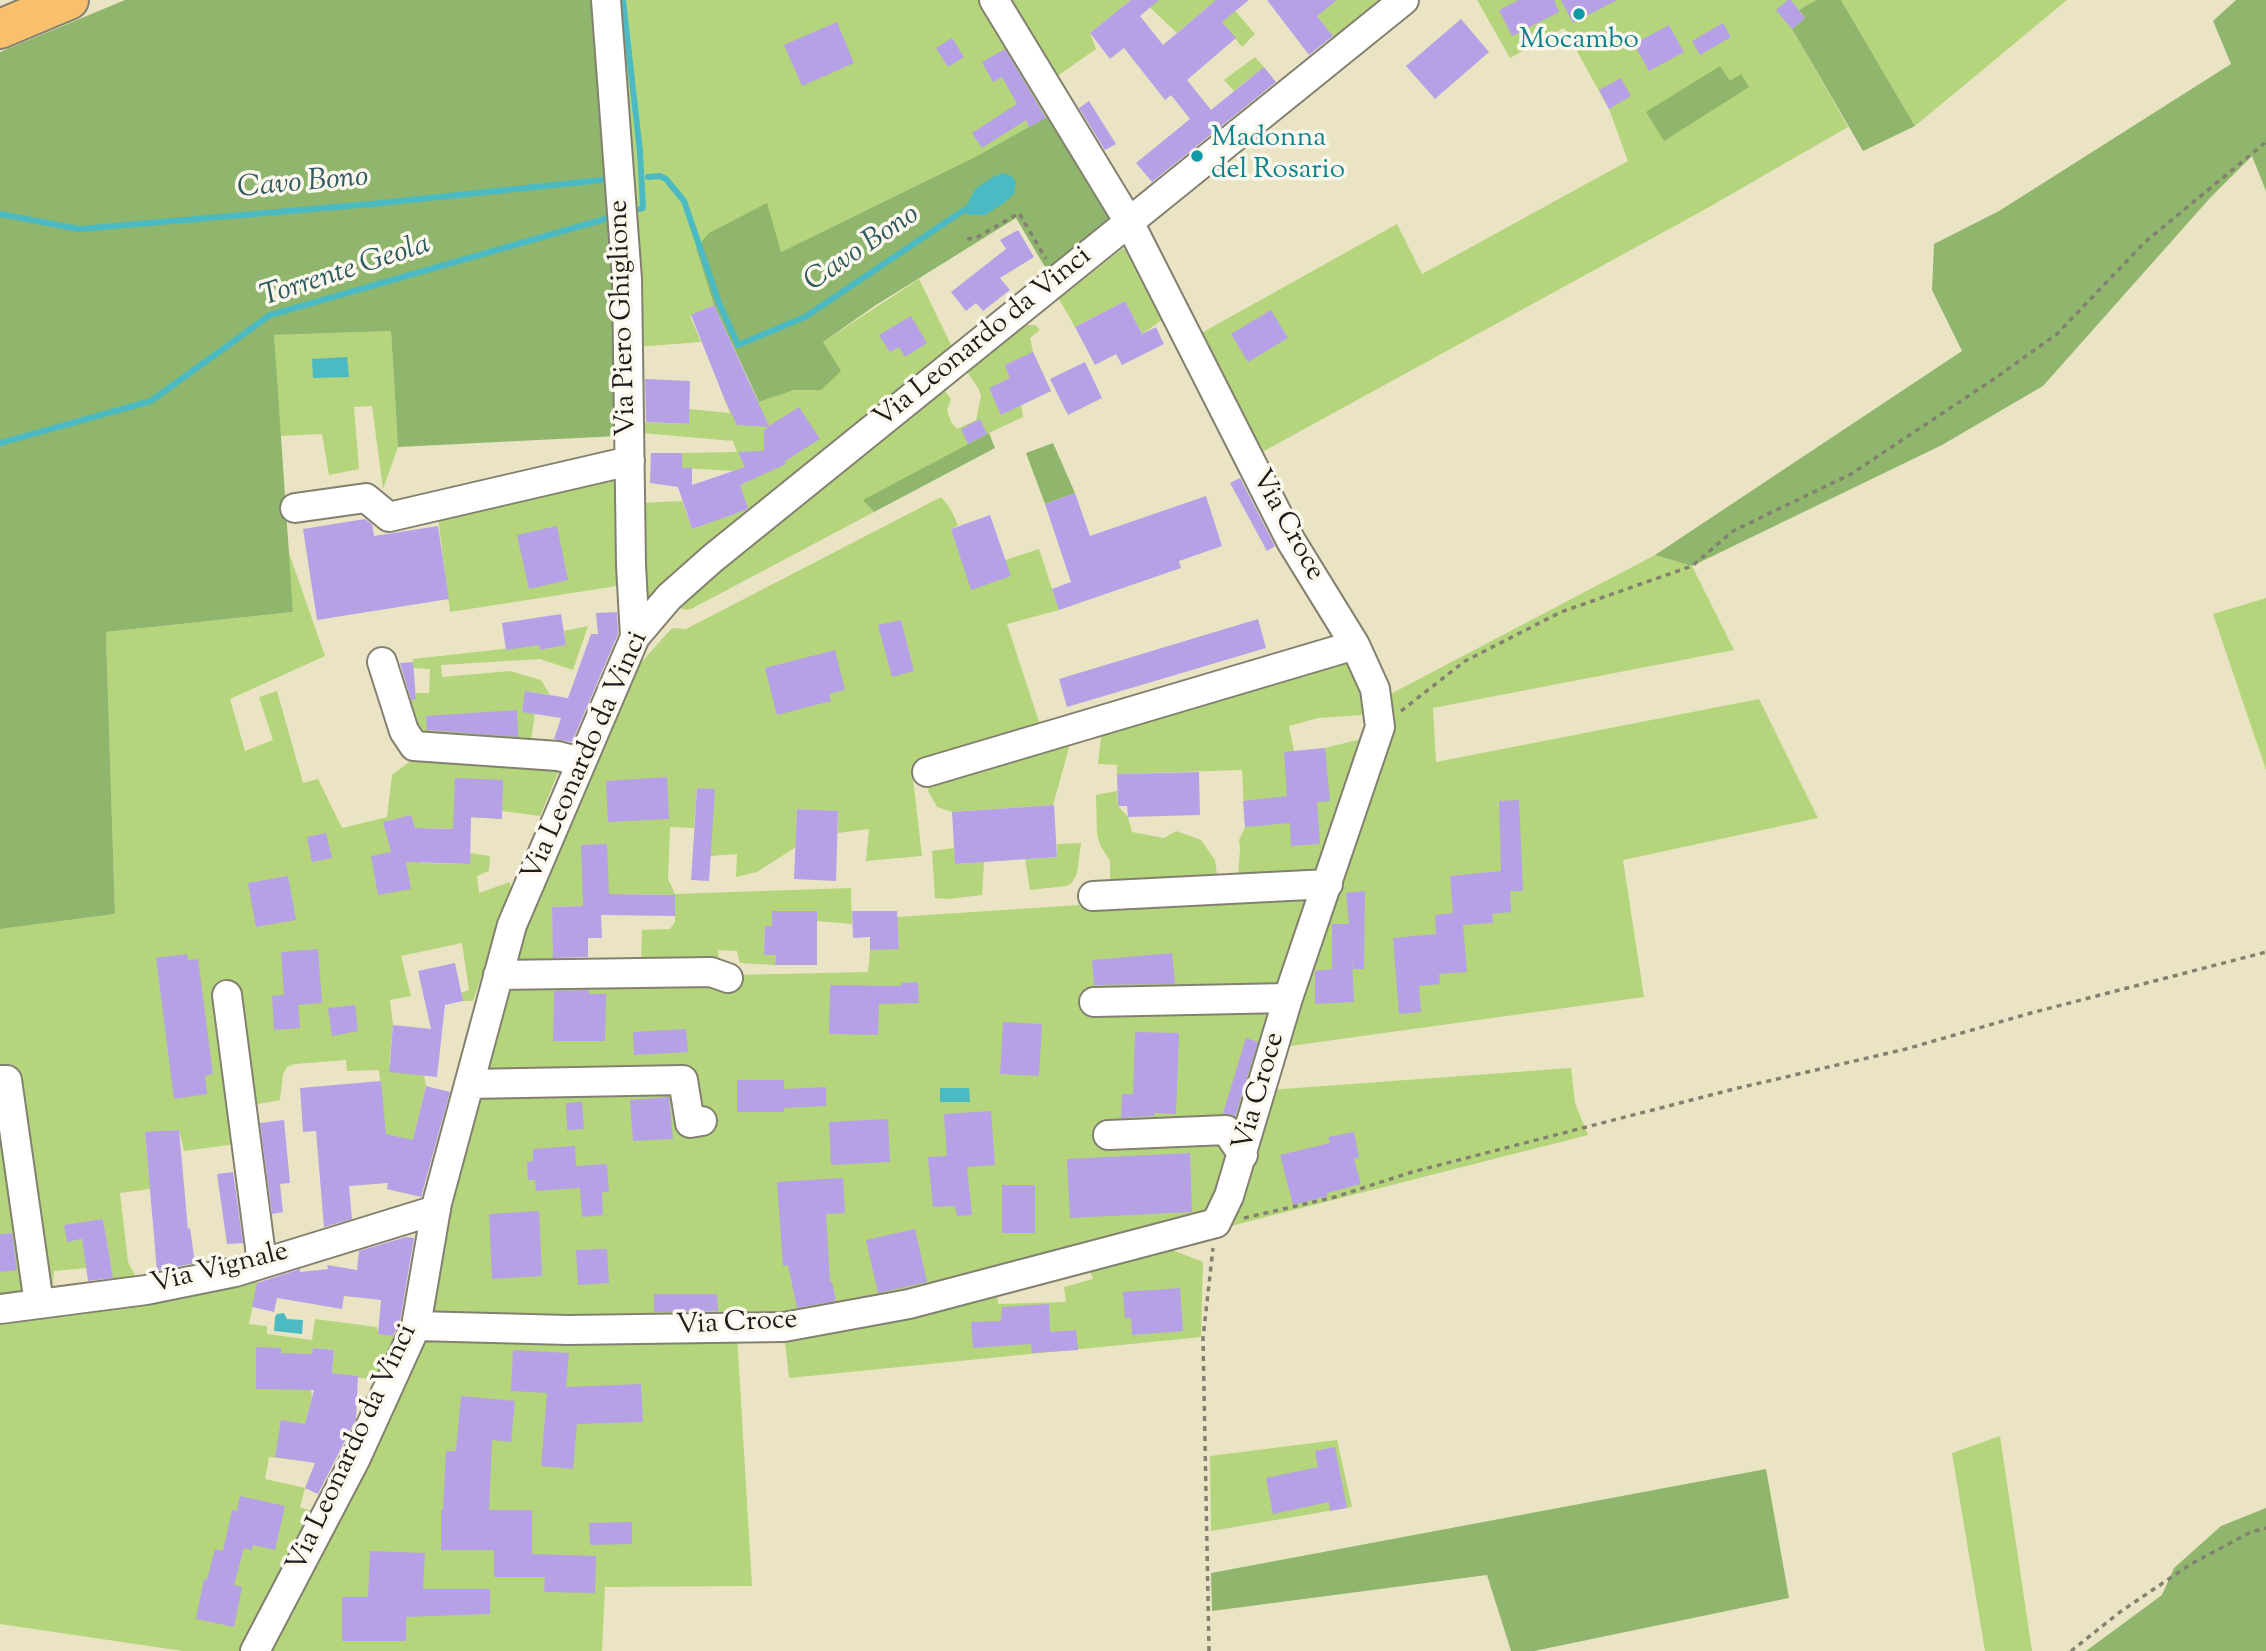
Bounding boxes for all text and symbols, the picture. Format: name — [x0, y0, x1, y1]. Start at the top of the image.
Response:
marker: Mocambo — [1571, 6, 1587, 22]
place label: Mocambo — [1519, 25, 1639, 59]
place label: Madonna del Rosario — [1211, 123, 1345, 189]
marker: Madonna del Rosario — [1189, 148, 1205, 164]
water label: Cavo Bono — [236, 161, 370, 209]
water label: Cavo Bono — [799, 198, 927, 302]
street label: Via Piero Ghiglione — [604, 199, 646, 437]
water label: Torrente Geola — [257, 229, 435, 317]
street label: Via Leonardo da Vinci — [869, 241, 1099, 437]
street label: Via Croce — [1242, 465, 1330, 587]
street label: Via Leonardo da Vinci — [517, 627, 657, 887]
street label: Via Croce — [1228, 1029, 1294, 1155]
street label: Via Vignale — [148, 1237, 292, 1303]
street label: Via Croce — [675, 1305, 799, 1345]
street label: Via Leonardo da Vinci — [282, 1320, 426, 1578]

